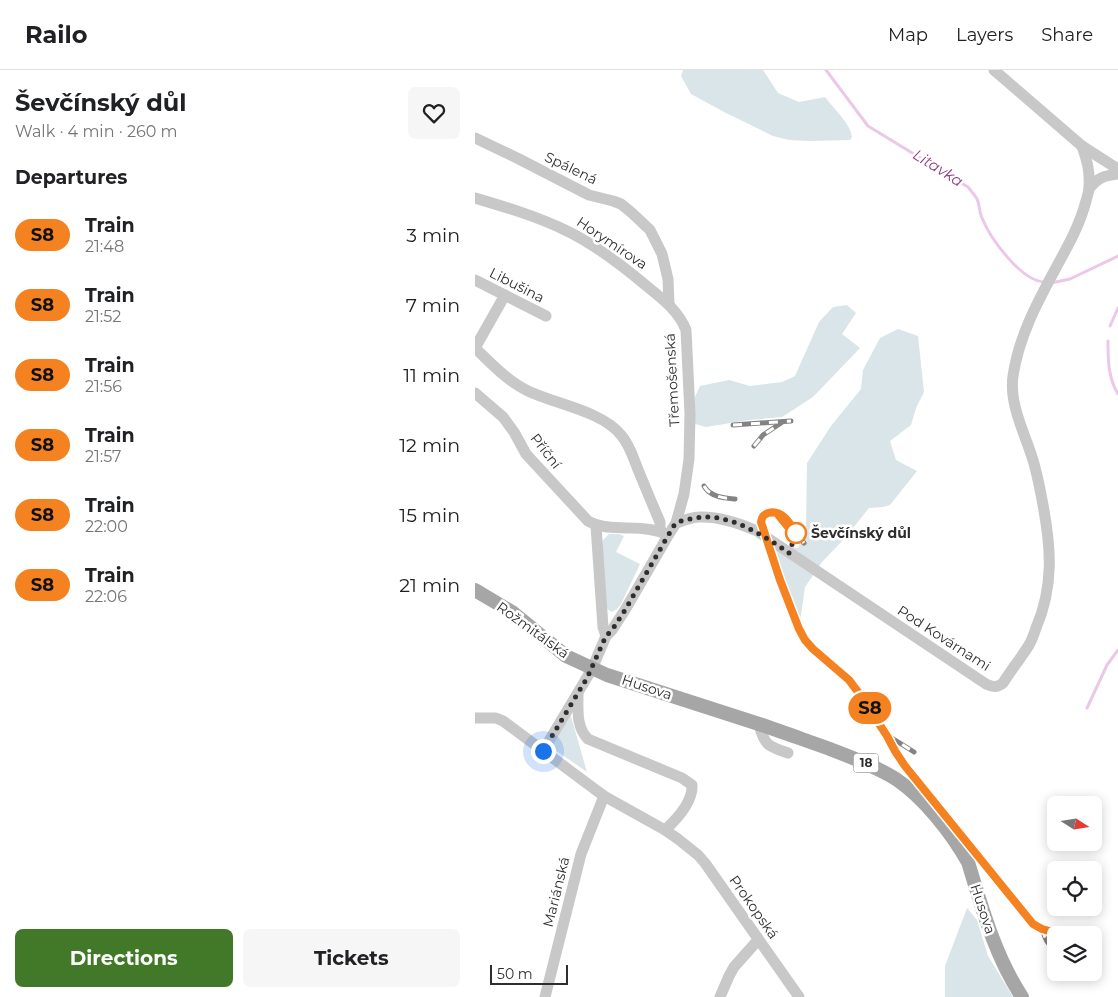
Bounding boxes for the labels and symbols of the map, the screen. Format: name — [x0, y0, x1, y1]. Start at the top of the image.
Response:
water label: Litavka — [910, 145, 967, 190]
street label: Spálená — [542, 148, 600, 188]
street label: Horymírova — [573, 213, 651, 273]
street label: Libušina — [487, 264, 547, 306]
street label: Třemošenská — [661, 333, 683, 427]
street label: Příční — [527, 430, 566, 473]
marker: Ševčínský důl — [785, 522, 807, 544]
place label: Ševčínský důl — [811, 524, 911, 542]
street label: Rožmitálská — [493, 598, 573, 662]
street label: Pod Kovárnami — [894, 601, 994, 675]
street label: Husova — [620, 670, 674, 704]
line badge: S8 — [847, 692, 893, 724]
your location — [531, 739, 556, 764]
road number: 18 — [853, 754, 879, 772]
north arrow — [1047, 796, 1103, 851]
street label: Mariánská — [539, 855, 573, 929]
street label: Prokopská — [726, 872, 782, 942]
street label: Husova — [966, 882, 1000, 936]
scale bar — [490, 962, 567, 985]

